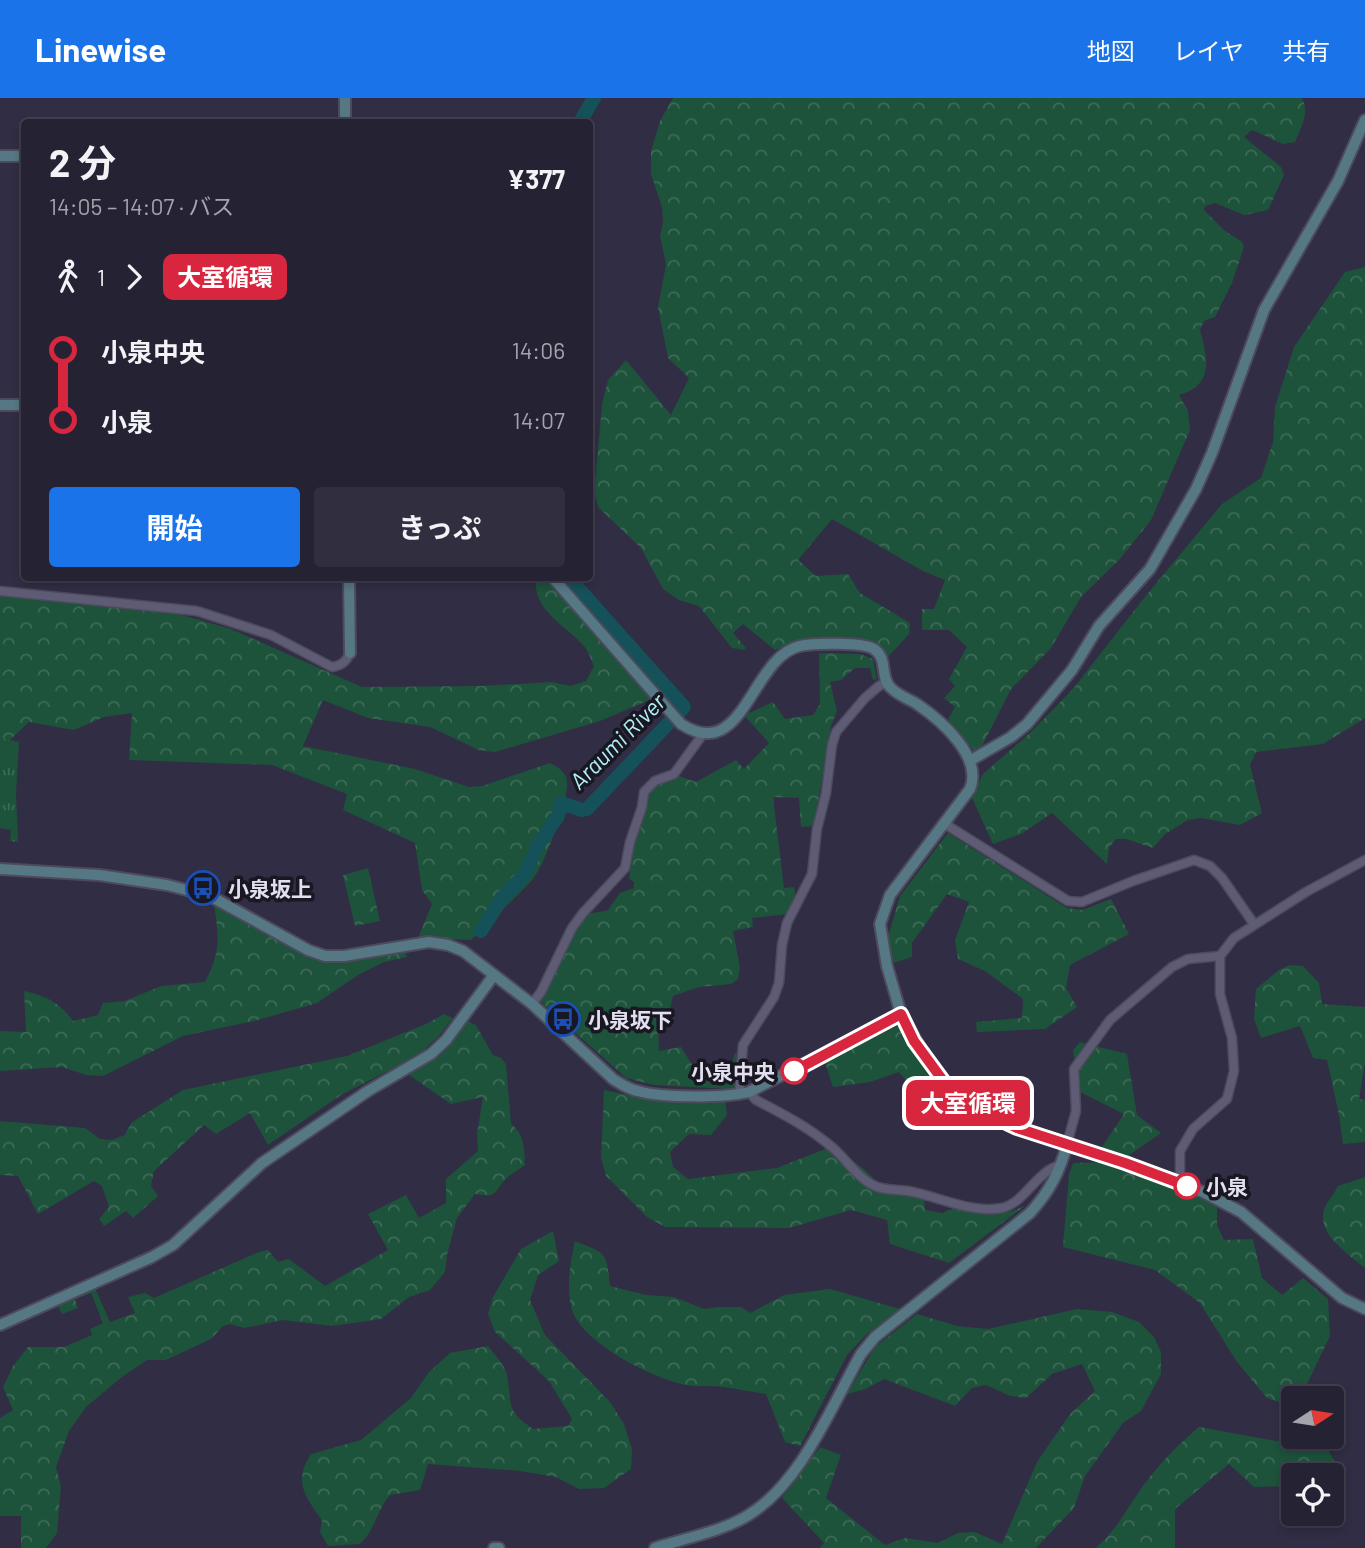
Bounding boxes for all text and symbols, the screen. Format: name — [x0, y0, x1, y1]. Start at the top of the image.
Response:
text: Linewise — [35, 29, 166, 69]
text: 地図 — [1087, 36, 1135, 65]
text: レイヤ — [1173, 36, 1244, 65]
text: 共有 — [1282, 36, 1330, 65]
text: 2 分 — [49, 139, 116, 185]
text: ¥377 — [507, 163, 565, 194]
text: 14:05 – 14:07 · バス — [49, 192, 234, 220]
icon: walk — [49, 258, 87, 296]
icon: forward — [115, 258, 153, 296]
text: 大室循環 — [177, 262, 273, 291]
text: 1 — [97, 263, 105, 291]
text: 小泉中央 — [101, 336, 205, 367]
text: 14:06 — [512, 336, 565, 364]
text: 小泉 — [101, 406, 153, 437]
text: 14:07 — [513, 406, 565, 434]
button: 開始 — [49, 487, 300, 567]
button: きっぷ — [314, 487, 565, 567]
water label: Araumi River — [563, 687, 671, 795]
bus stop icon: 小泉坂上 — [184, 869, 222, 907]
place label: 小泉坂上 — [228, 876, 312, 901]
bus stop icon: 小泉坂下 — [544, 1000, 582, 1038]
place label: 小泉坂下 — [588, 1007, 672, 1032]
marker: 小泉中央 — [781, 1058, 807, 1084]
place label: 小泉中央 — [691, 1059, 775, 1084]
line badge: 大室循環 — [919, 1080, 1017, 1126]
text: 大室循環 — [920, 1088, 1016, 1117]
marker: 小泉 — [1174, 1173, 1200, 1199]
place label: 小泉 — [1206, 1174, 1248, 1199]
north arrow — [1281, 1386, 1344, 1449]
map controls — [1281, 1386, 1344, 1526]
button: locate — [1281, 1463, 1344, 1526]

